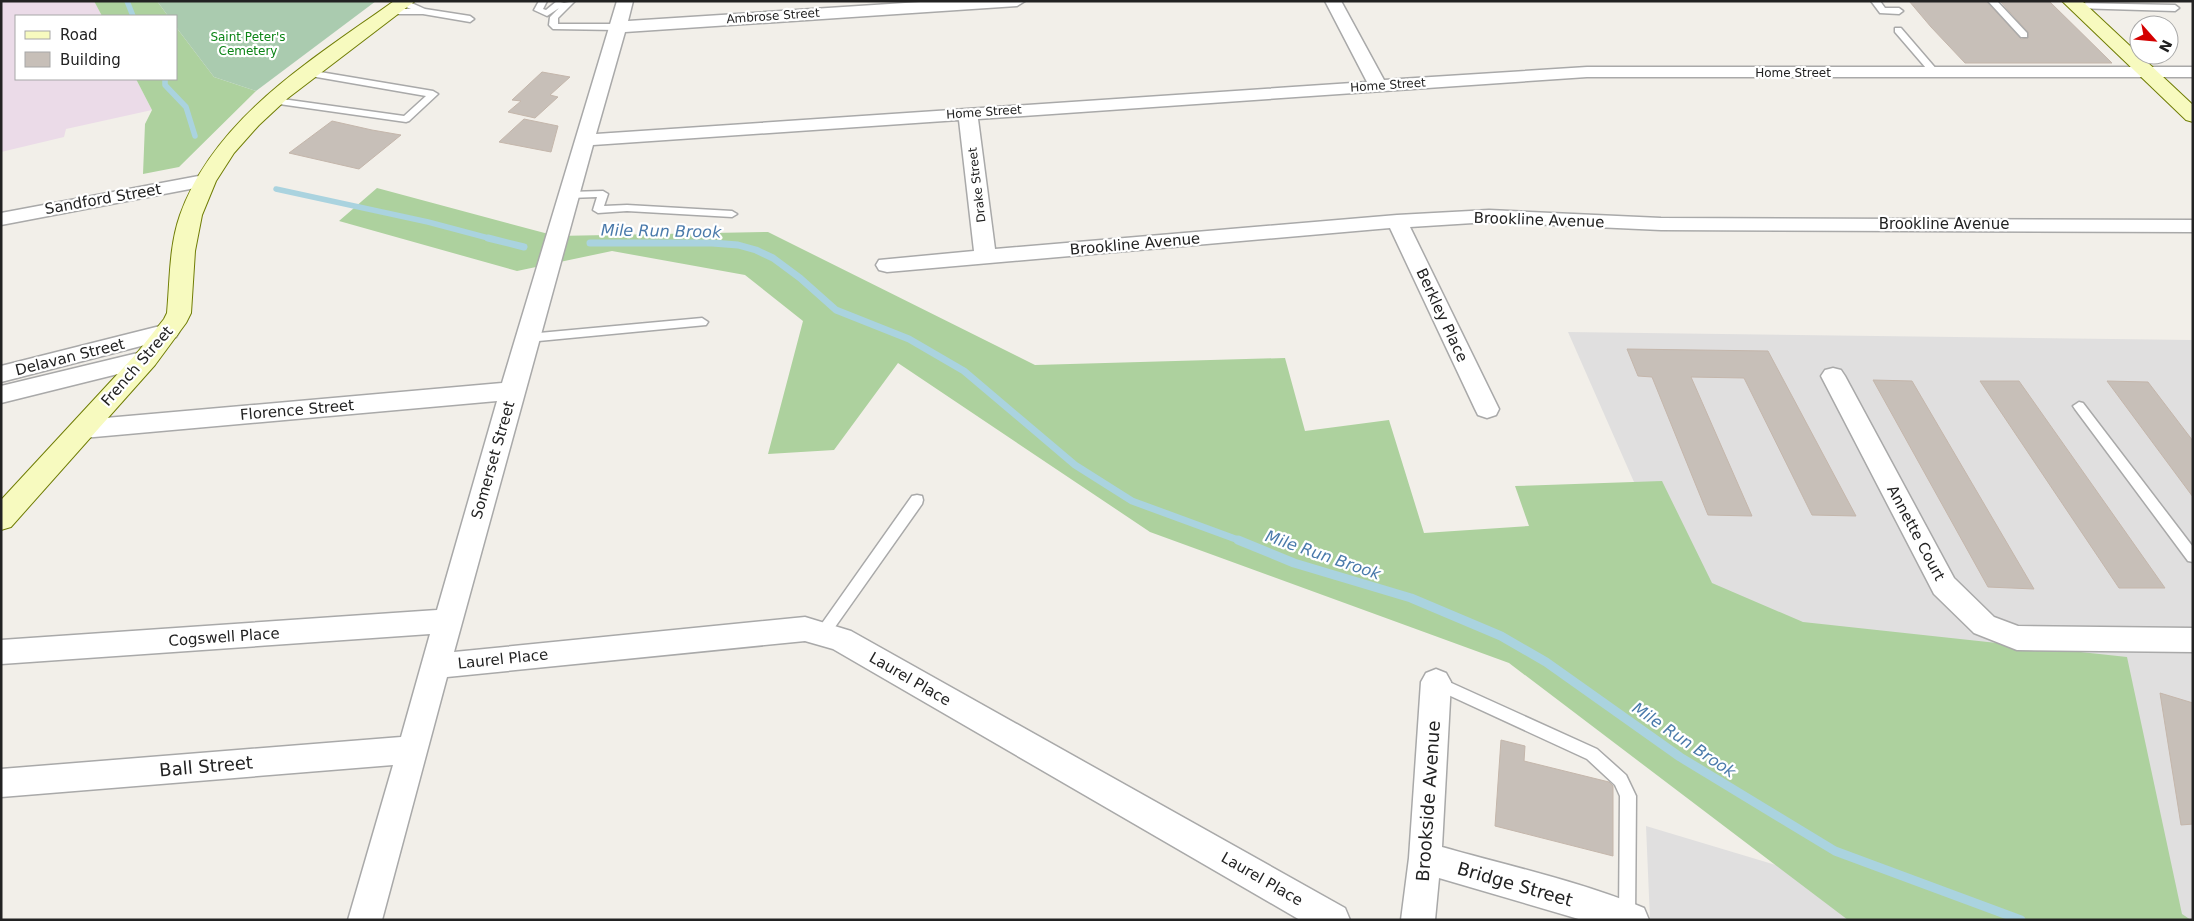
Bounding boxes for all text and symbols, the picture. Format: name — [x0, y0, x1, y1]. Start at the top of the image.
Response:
street label: Ambrose Street — [726, 6, 820, 26]
legend — [15, 15, 178, 80]
north arrow — [2129, 15, 2179, 65]
text: Road — [60, 26, 98, 44]
park label: Saint Peter's Cemetery — [210, 30, 286, 58]
text: N — [2156, 37, 2175, 55]
text: Building — [60, 51, 121, 69]
street label: Home Street — [1755, 66, 1831, 80]
street label: Home Street — [1350, 75, 1427, 95]
street label: Home Street — [946, 102, 1023, 122]
street label: Drake Street — [965, 146, 989, 223]
street label: Sandford Street — [43, 180, 163, 218]
street label: Brookline Avenue — [1473, 209, 1605, 231]
street label: Brookline Avenue — [1879, 215, 2009, 233]
water label: Mile Run Brook — [601, 220, 722, 242]
street label: Brookline Avenue — [1069, 229, 1201, 259]
street label: Berkley Place — [1412, 265, 1472, 365]
street label: French Street — [97, 322, 177, 410]
street label: Delavan Street — [13, 335, 127, 379]
street label: Florence Street — [239, 396, 355, 424]
street label: Somerset Street — [468, 399, 518, 521]
street label: Annette Court — [1883, 482, 1949, 584]
water label: Mile Run Brook — [1263, 526, 1384, 584]
street label: Cogswell Place — [168, 624, 280, 650]
street label: Laurel Place — [457, 645, 549, 673]
street label: Laurel Place — [866, 648, 954, 710]
water label: Mile Run Brook — [1629, 698, 1740, 782]
street label: Brookside Avenue — [1412, 720, 1444, 882]
street label: Ball Street — [158, 751, 254, 781]
street label: Laurel Place — [1218, 848, 1306, 910]
street label: Bridge Street — [1455, 857, 1575, 911]

